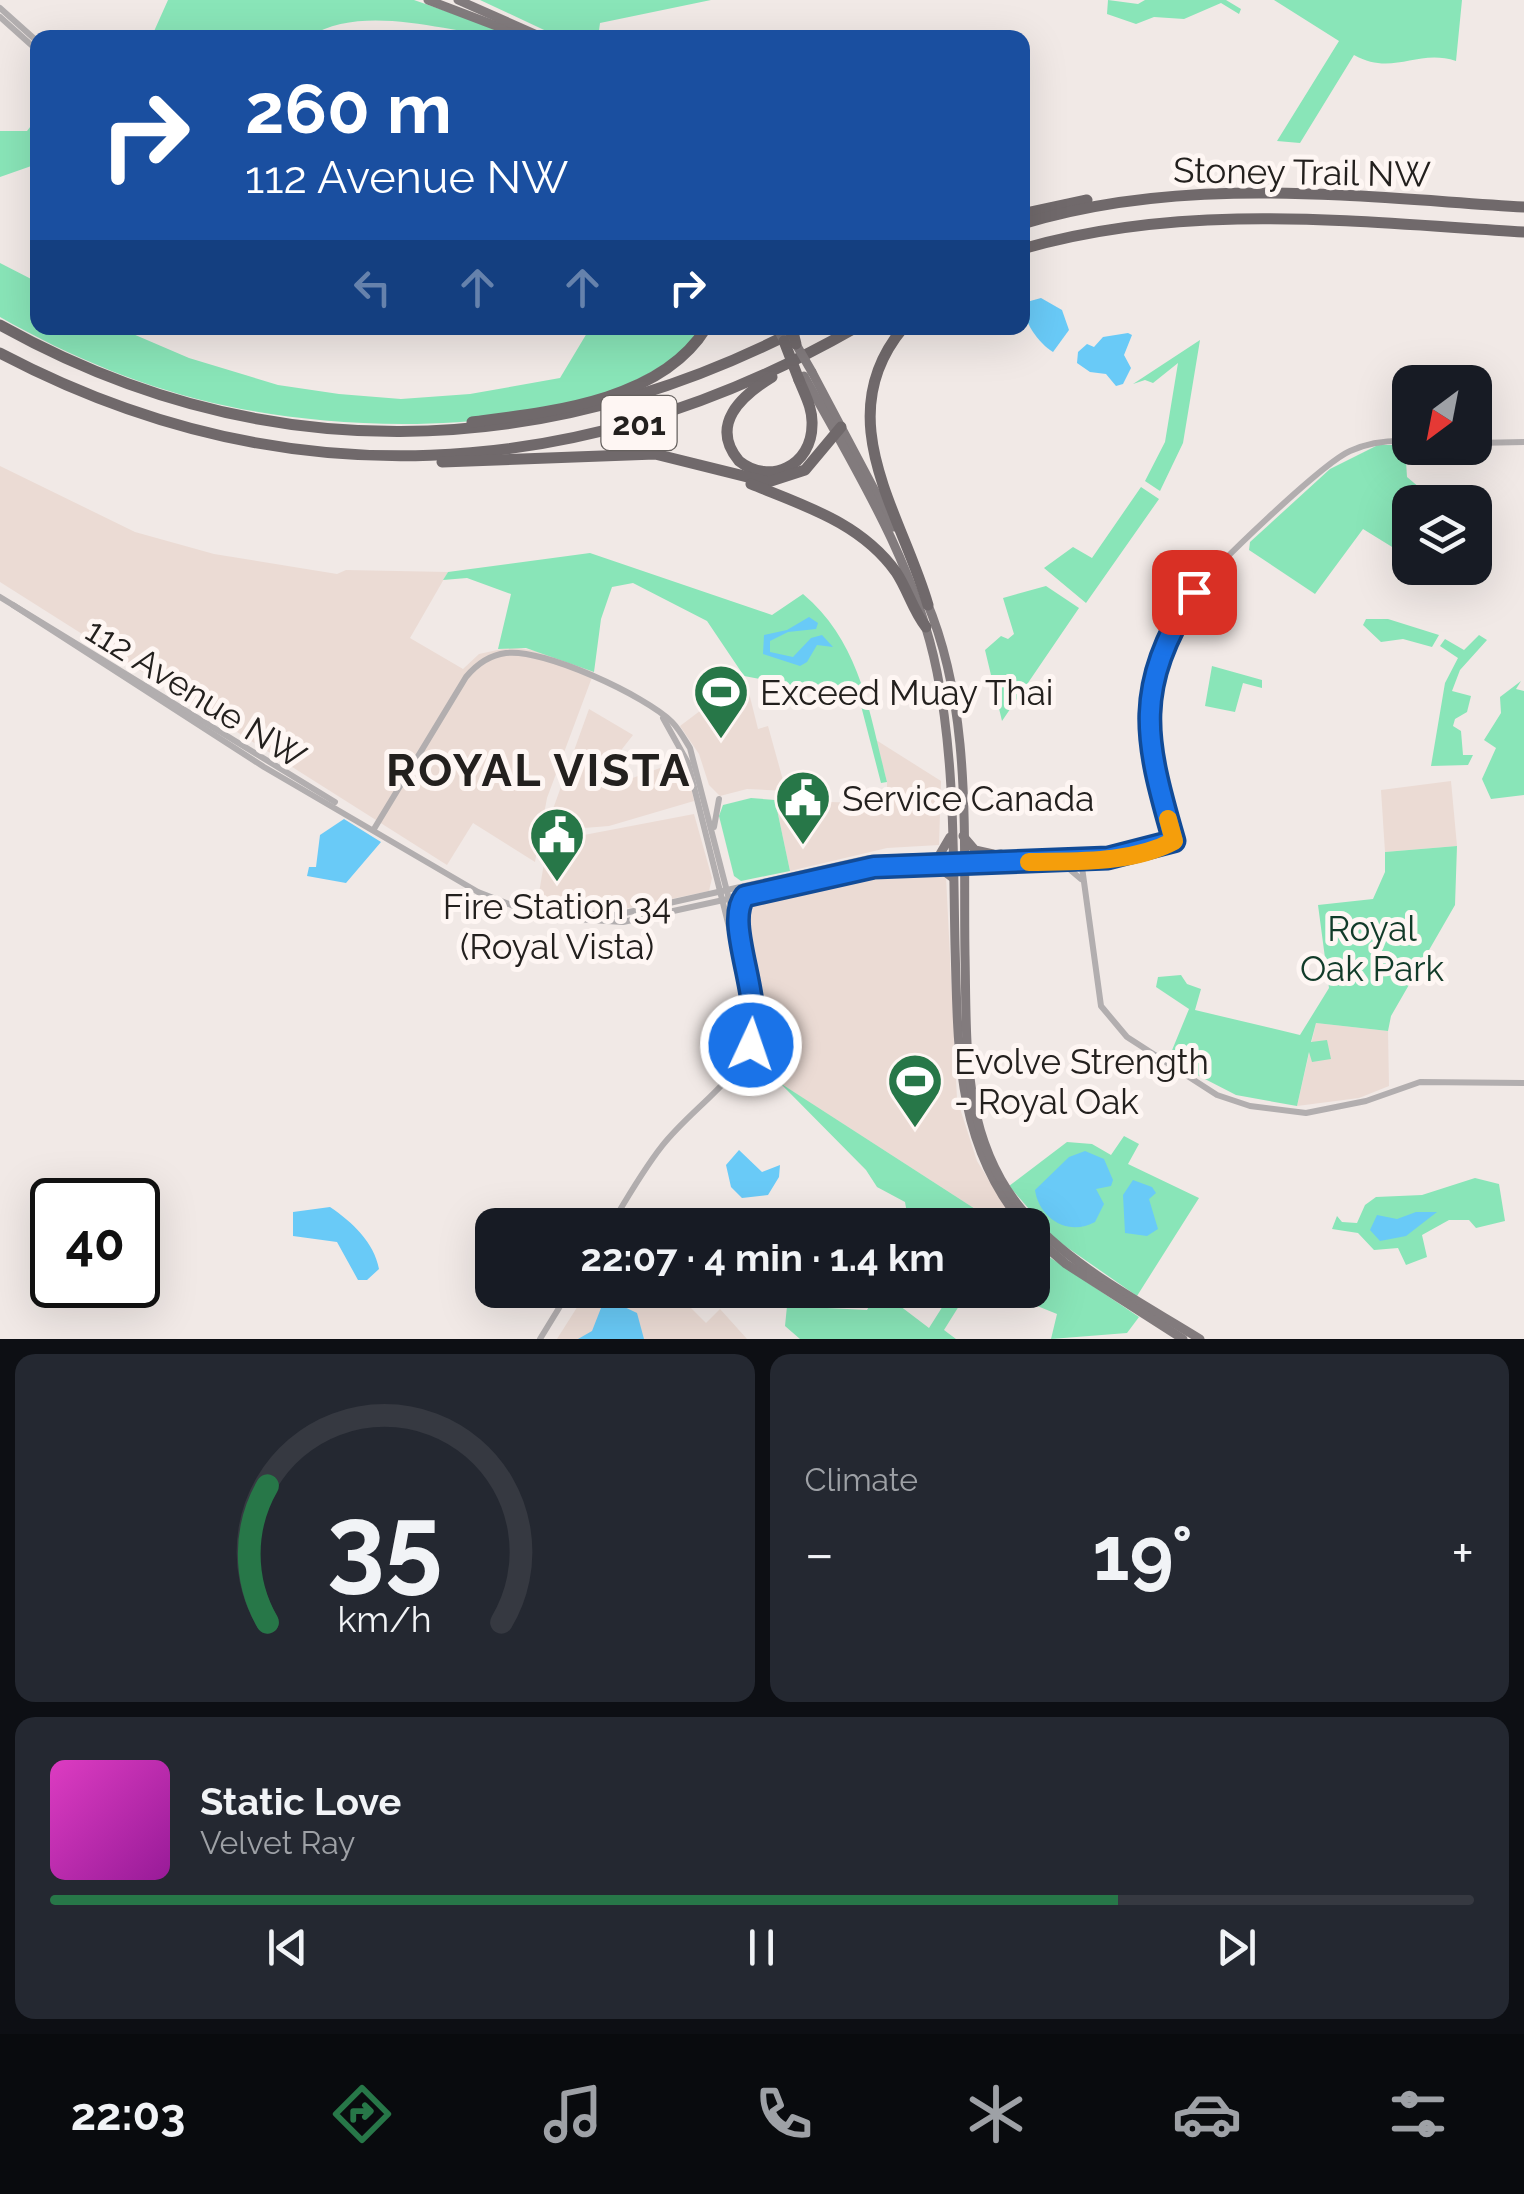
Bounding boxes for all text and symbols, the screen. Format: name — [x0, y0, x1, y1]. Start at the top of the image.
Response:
text: 260 m — [245, 67, 452, 149]
icon: right — [80, 70, 210, 200]
street label: Stoney Trail NW — [1173, 149, 1432, 195]
text: 112 Avenue NW — [245, 151, 568, 204]
icon: left — [345, 260, 400, 315]
icon: ahead — [450, 260, 505, 315]
icon: ahead — [555, 260, 610, 315]
icon: right — [660, 260, 715, 315]
north arrow — [1392, 365, 1492, 465]
map controls — [1392, 365, 1492, 585]
road number: 201 — [602, 396, 676, 450]
button: layers — [1392, 485, 1492, 585]
pin — [1152, 550, 1237, 635]
icon: arrive — [1167, 565, 1222, 620]
street label: 112 Avenue NW — [79, 609, 314, 777]
sports icon: Exceed Muay Thai — [691, 662, 751, 741]
place label: Exceed Muay Thai — [760, 672, 1053, 713]
district label: ROYAL VISTA — [386, 744, 692, 797]
public building icon: Service Canada — [773, 768, 833, 847]
place label: Service Canada — [842, 778, 1094, 819]
public building icon: Fire Station 34 (Royal Vista) — [527, 805, 587, 884]
place label: Fire Station 34 (Royal Vista) — [443, 886, 671, 967]
park label: Royal Oak Park — [1300, 908, 1445, 989]
position arrow — [699, 993, 803, 1097]
place label: Evolve Strength - Royal Oak — [954, 1041, 1209, 1122]
sports icon: Evolve Strength - Royal Oak — [885, 1051, 945, 1130]
speed limit sign: 40 — [30, 1178, 160, 1308]
text: 22:07 · 4 min · 1.4 km — [580, 1235, 945, 1280]
text: Climate — [805, 1461, 918, 1498]
text: 35 — [327, 1482, 443, 1604]
text: 19° — [1092, 1509, 1193, 1598]
text: − — [805, 1521, 834, 1586]
text: + — [1451, 1521, 1474, 1586]
text: km/h — [338, 1598, 432, 1640]
text: Static Love — [200, 1779, 401, 1824]
text: Velvet Ray — [200, 1824, 355, 1861]
icon: previous — [260, 1920, 315, 1975]
icon: pause — [734, 1920, 789, 1975]
icon: next — [1209, 1920, 1264, 1975]
icon: directions — [327, 2079, 397, 2149]
icon: music — [538, 2079, 608, 2149]
icon: phone — [749, 2079, 819, 2149]
icon: climate — [961, 2079, 1031, 2149]
icon: car — [1172, 2079, 1242, 2149]
icon: filters — [1383, 2079, 1453, 2149]
text: 22:03 — [71, 2088, 185, 2141]

